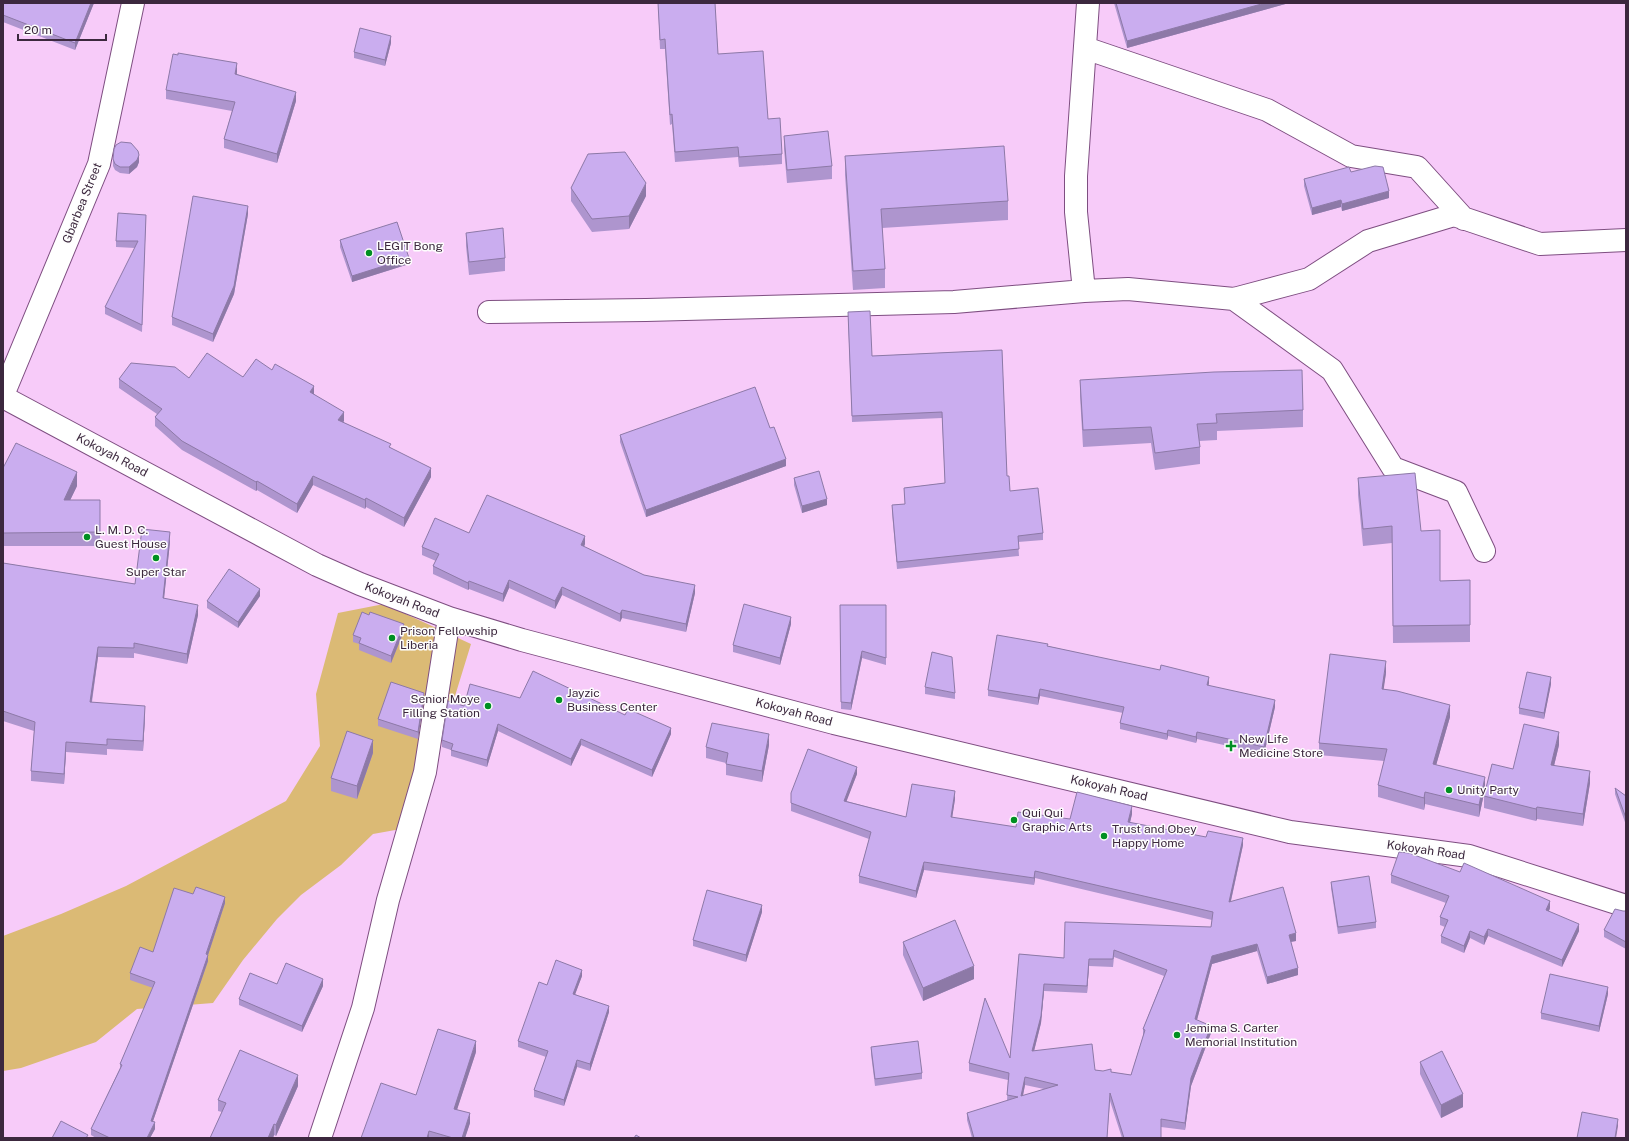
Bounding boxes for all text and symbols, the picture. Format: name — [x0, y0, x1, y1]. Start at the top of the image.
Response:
scale bar — [18, 16, 106, 42]
text: 20 m — [24, 23, 52, 37]
street label: Gbarbea Street — [59, 160, 105, 245]
place label: LEGIT Bong Office — [377, 239, 443, 267]
marker: LEGIT Bong Office — [364, 248, 374, 258]
street label: Kokoyah Road — [74, 430, 150, 480]
place label: L. M. D. C. Guest House — [95, 523, 167, 551]
marker: L. M. D. C. Guest House — [82, 532, 92, 542]
marker: Super Star — [151, 553, 161, 563]
place label: Super Star — [126, 565, 187, 579]
street label: Kokoyah Road — [363, 579, 441, 621]
place label: Prison Fellowship Liberia — [400, 624, 498, 652]
marker: Prison Fellowship Liberia — [387, 633, 397, 643]
place label: Jayzic Business Center — [567, 686, 658, 714]
place label: Senior Moye Filling Station — [402, 692, 480, 720]
marker: Jayzic Business Center — [554, 695, 564, 705]
street label: Kokoyah Road — [754, 695, 834, 729]
marker: Senior Moye Filling Station — [483, 701, 493, 711]
place label: New Life Medicine Store — [1239, 732, 1323, 760]
marker: New Life Medicine Store — [1226, 741, 1236, 751]
street label: Kokoyah Road — [1069, 772, 1149, 804]
place label: Unity Party — [1457, 783, 1520, 797]
marker: Unity Party — [1444, 785, 1454, 795]
place label: Qui Qui Graphic Arts — [1022, 806, 1092, 834]
marker: Qui Qui Graphic Arts — [1009, 815, 1019, 825]
place label: Trust and Obey Happy Home — [1112, 822, 1197, 850]
marker: Trust and Obey Happy Home — [1099, 831, 1109, 841]
street label: Kokoyah Road — [1386, 838, 1466, 862]
place label: Jemima S. Carter Memorial Institution — [1185, 1021, 1297, 1049]
marker: Jemima S. Carter Memorial Institution — [1172, 1030, 1182, 1040]

